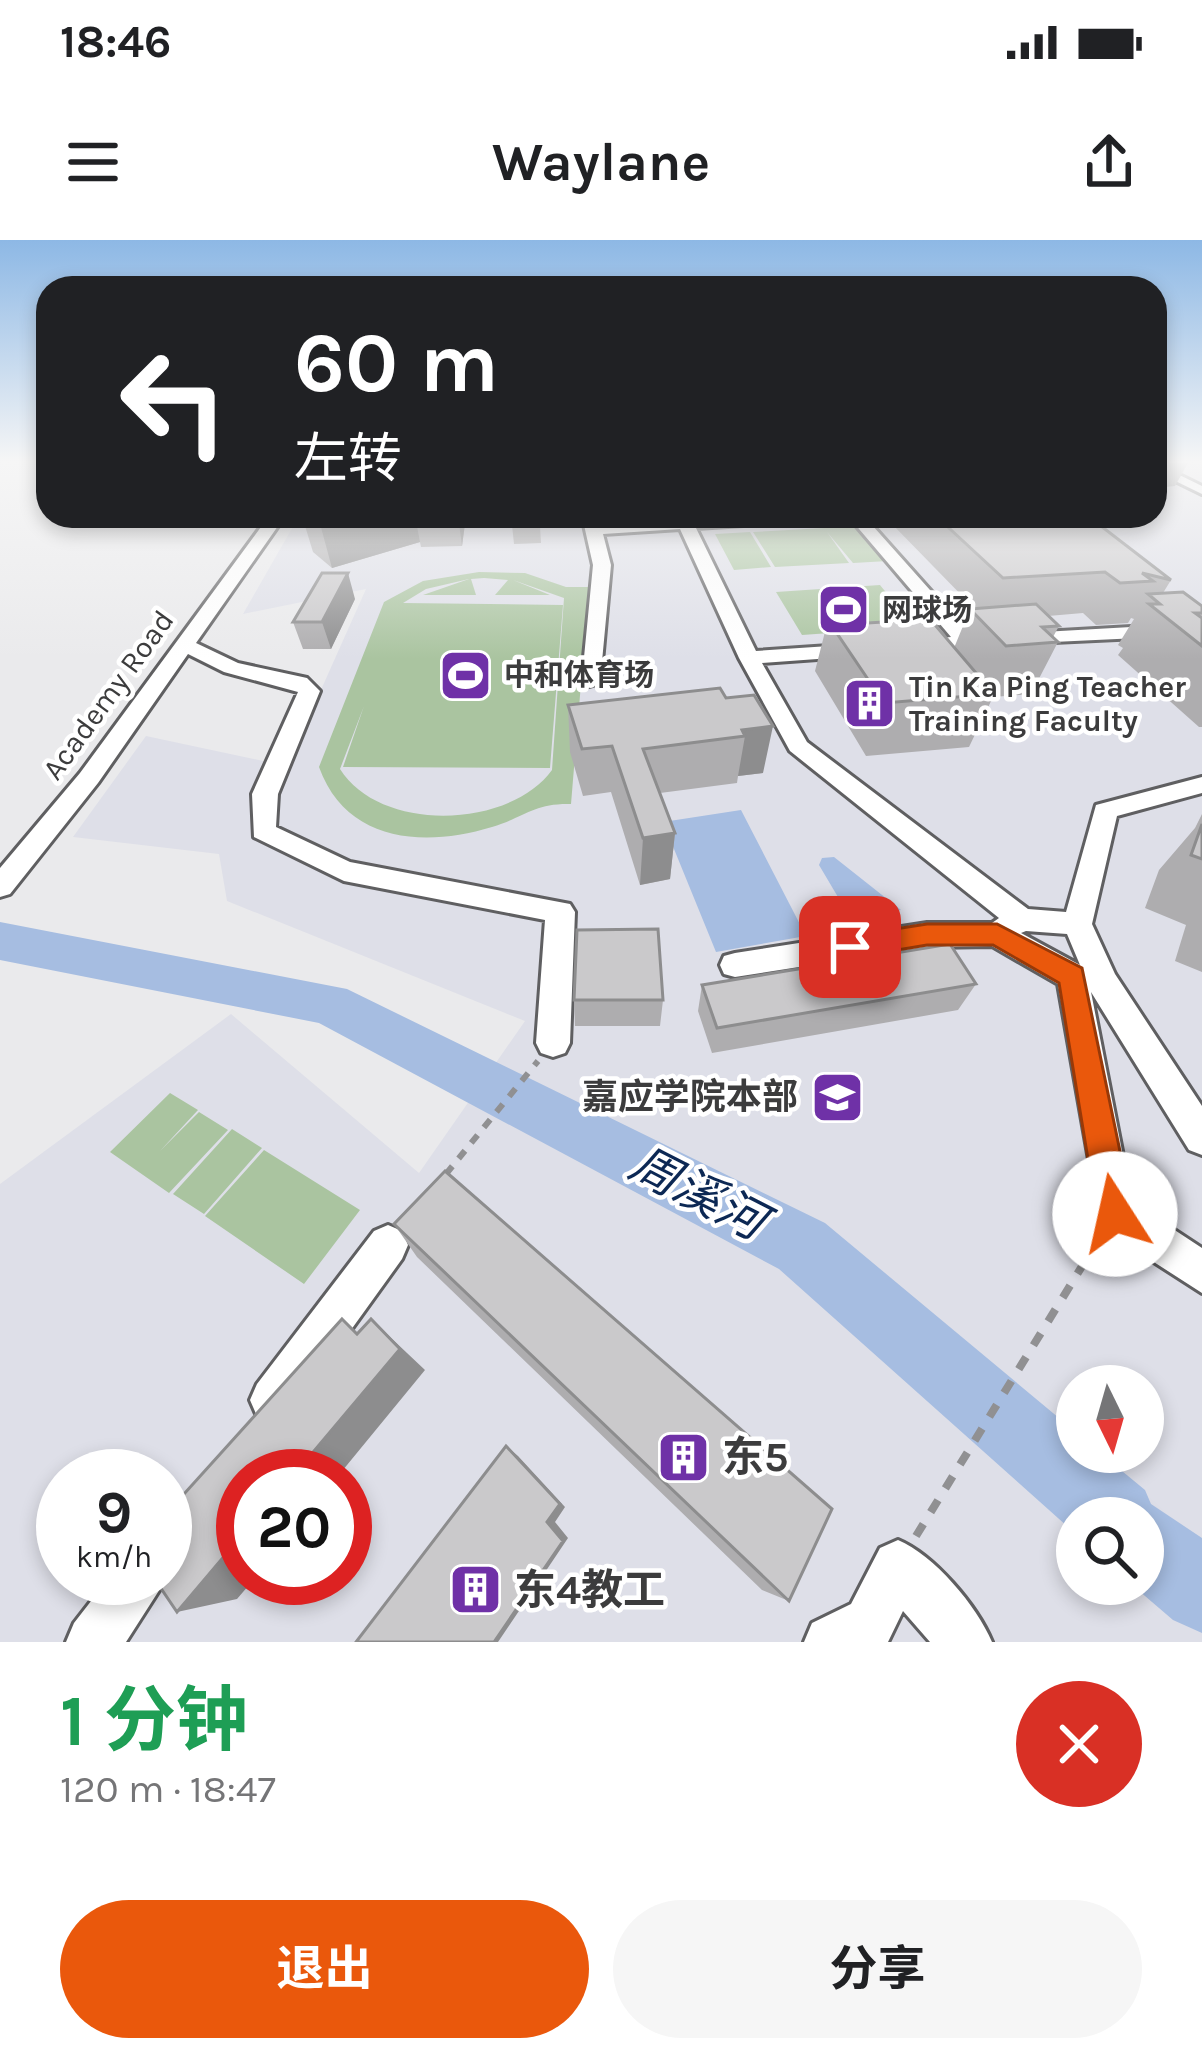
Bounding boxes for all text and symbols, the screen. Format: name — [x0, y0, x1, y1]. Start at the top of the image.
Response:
text: 18:46 — [60, 16, 171, 68]
icon: menu — [60, 129, 126, 195]
icon: share — [1076, 129, 1142, 195]
text: Waylane — [492, 130, 710, 194]
text: 60 m — [294, 314, 499, 412]
icon: left — [96, 324, 252, 480]
text: 左转 — [294, 427, 402, 491]
sports icon: 网球场 — [815, 582, 871, 638]
place label: 网球场 — [882, 592, 972, 628]
street label: Academy Road — [34, 603, 182, 787]
sports icon: 中和体育场 — [437, 647, 493, 703]
place label: 中和体育场 — [504, 657, 654, 693]
place label: Tin Ka Ping Teacher Training Faculty — [909, 669, 1186, 739]
building icon: Tin Ka Ping Teacher Training Faculty — [842, 676, 898, 732]
pin — [799, 896, 901, 998]
icon: arrive — [817, 914, 883, 980]
school or university icon: 嘉应学院本部 — [809, 1069, 865, 1125]
place label: 嘉应学院本部 — [582, 1076, 798, 1118]
water label: 周溪河 — [621, 1135, 782, 1254]
position arrow — [1052, 1151, 1178, 1277]
north arrow — [1056, 1365, 1164, 1473]
map controls — [1056, 1365, 1164, 1605]
building icon: 东5 — [655, 1429, 711, 1485]
place label: 东5 — [722, 1432, 788, 1482]
speed limit sign: 20 — [216, 1449, 372, 1605]
text: 9 — [96, 1477, 132, 1547]
button: search — [1056, 1497, 1164, 1605]
text: km/h — [76, 1539, 152, 1575]
building icon: 东4教工 — [447, 1562, 503, 1618]
place label: 东4教工 — [514, 1565, 665, 1615]
text: 1 分钟 — [60, 1679, 248, 1763]
button: close — [1016, 1681, 1142, 1807]
text: 120 m · 18:47 — [60, 1766, 276, 1812]
button: 退出 — [60, 1900, 589, 2038]
button: 分享 — [613, 1900, 1142, 2038]

